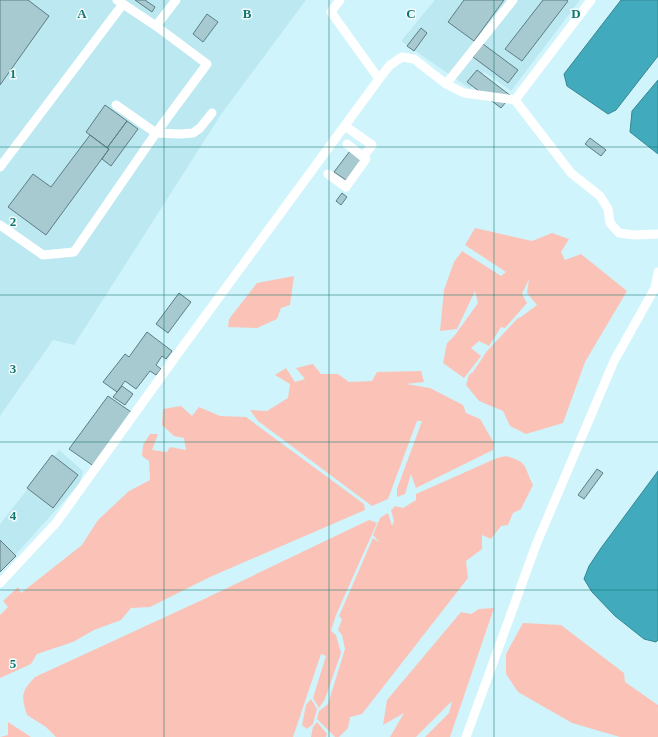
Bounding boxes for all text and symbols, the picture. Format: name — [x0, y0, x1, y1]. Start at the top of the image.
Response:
text: A — [77, 6, 87, 21]
text: B — [243, 6, 252, 21]
text: C — [406, 6, 416, 21]
text: D — [571, 6, 581, 21]
text: 1 — [10, 66, 16, 81]
text: 2 — [10, 214, 16, 229]
text: 3 — [10, 361, 17, 376]
text: 4 — [10, 508, 17, 523]
text: 5 — [10, 656, 17, 671]

